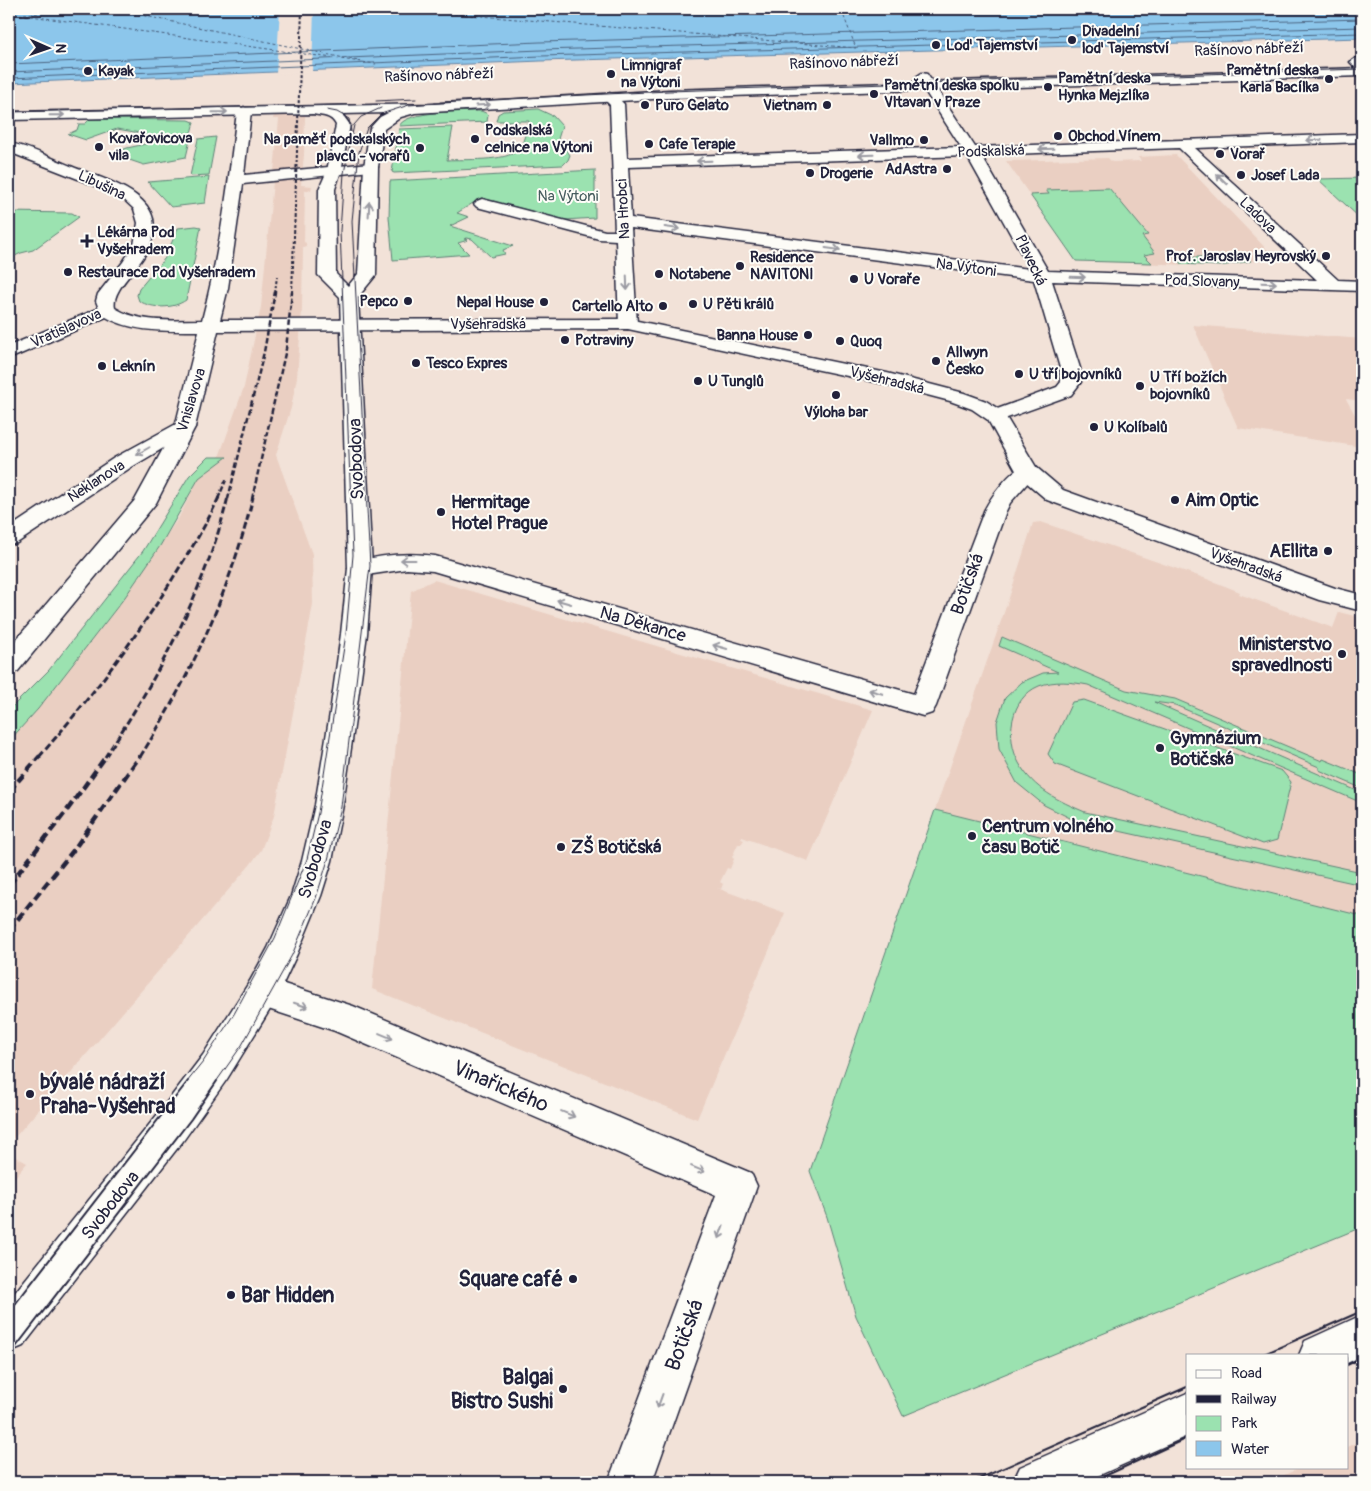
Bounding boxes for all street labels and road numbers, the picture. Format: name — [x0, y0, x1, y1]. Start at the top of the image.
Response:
street label: Rašínovo nábřeží — [1194, 38, 1304, 61]
street label: Rašínovo nábřeží — [789, 51, 899, 74]
street label: Rašínovo nábřeží — [384, 64, 494, 87]
street label: Podskalská — [957, 141, 1025, 162]
street label: Libušina — [75, 166, 129, 205]
street label: Na Hrobci — [612, 178, 635, 240]
street label: Ladova — [1235, 193, 1280, 238]
street label: Plavecká — [1011, 232, 1051, 289]
street label: Na Výtoni — [934, 254, 998, 281]
street label: Pod Slovany — [1164, 271, 1240, 292]
street label: Vratislavova — [28, 304, 105, 352]
street label: Vyšehradská — [450, 315, 526, 334]
street label: Vyšehradská — [848, 362, 926, 399]
street label: Vnislavova — [173, 366, 210, 434]
street label: Svobodova — [344, 418, 369, 500]
street label: Neklanova — [64, 456, 128, 507]
street label: Vyšehradská — [1207, 544, 1285, 587]
street label: Botičská — [946, 550, 989, 618]
street label: Na Děkance — [597, 601, 689, 648]
street label: Svobodova — [293, 817, 338, 901]
street label: Vinařického — [449, 1054, 553, 1119]
street label: Svobodova — [76, 1166, 145, 1244]
street label: Botičská — [659, 1296, 710, 1375]

